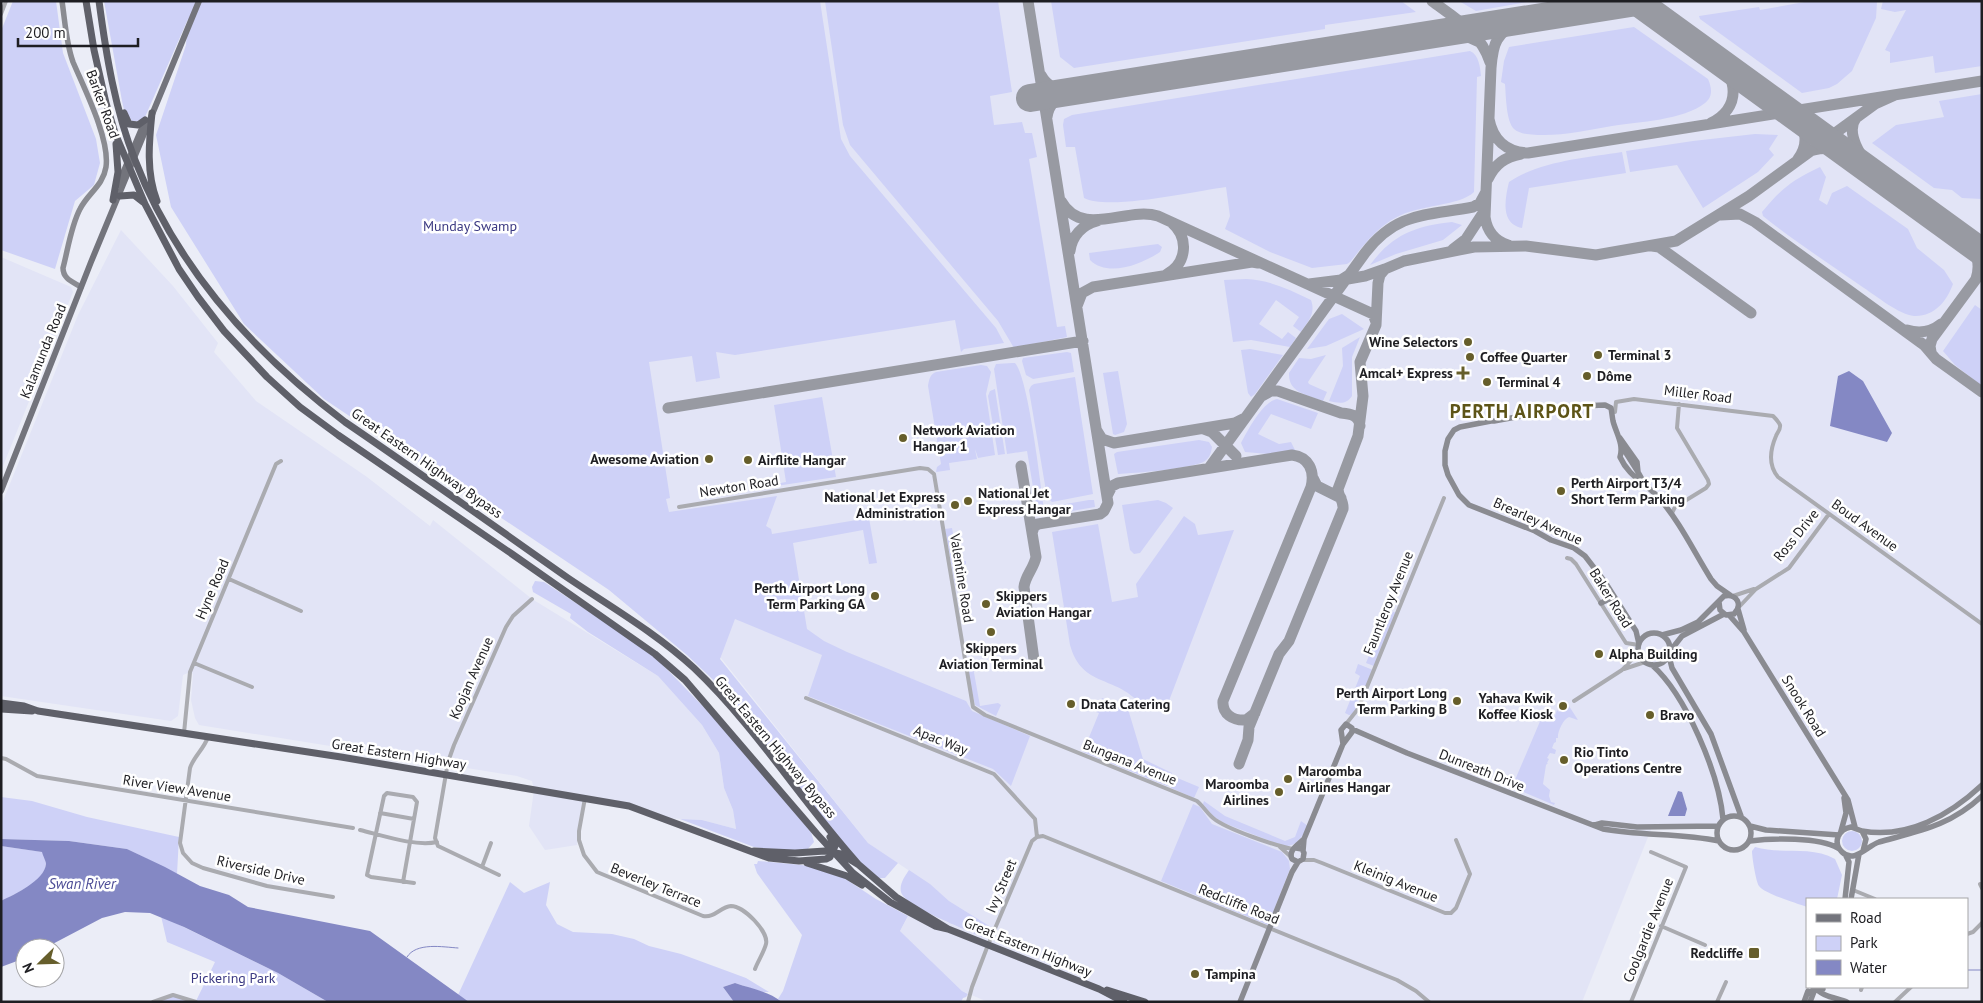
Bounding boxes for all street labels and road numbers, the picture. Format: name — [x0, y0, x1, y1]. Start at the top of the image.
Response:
street label: Barker Road — [82, 67, 124, 141]
street label: Kalamunda Road — [16, 301, 70, 401]
street label: Miller Road — [1663, 381, 1733, 407]
street label: Great Eastern Highway Bypass — [348, 404, 506, 522]
street label: Newton Road — [698, 471, 780, 501]
street label: Brearley Avenue — [1491, 493, 1585, 549]
street label: Boud Avenue — [1828, 495, 1902, 555]
street label: Ross Drive — [1769, 505, 1823, 565]
street label: Valentine Road — [946, 531, 978, 624]
street label: Fauntleroy Avenue — [1359, 548, 1417, 658]
street label: Hyne Road — [191, 556, 233, 622]
street label: Baker Road — [1586, 565, 1636, 631]
street label: Koojan Avenue — [445, 634, 497, 722]
street label: Great Eastern Highway Bypass — [711, 672, 841, 822]
street label: Snook Road — [1778, 672, 1830, 740]
street label: Apac Way — [911, 721, 971, 759]
street label: Great Eastern Highway — [330, 734, 468, 774]
street label: Bungana Avenue — [1081, 735, 1179, 789]
street label: Dunreath Drive — [1437, 745, 1527, 795]
street label: River View Avenue — [122, 771, 232, 805]
street label: Riverside Drive — [215, 851, 307, 889]
street label: Ivy Street — [982, 856, 1020, 915]
street label: Kleinig Avenue — [1351, 856, 1441, 906]
street label: Beverley Terrace — [608, 859, 704, 911]
street label: Coolgardie Avenue — [1619, 875, 1677, 985]
street label: Redcliffe Road — [1196, 880, 1282, 928]
street label: Great Eastern Highway — [962, 913, 1095, 981]

